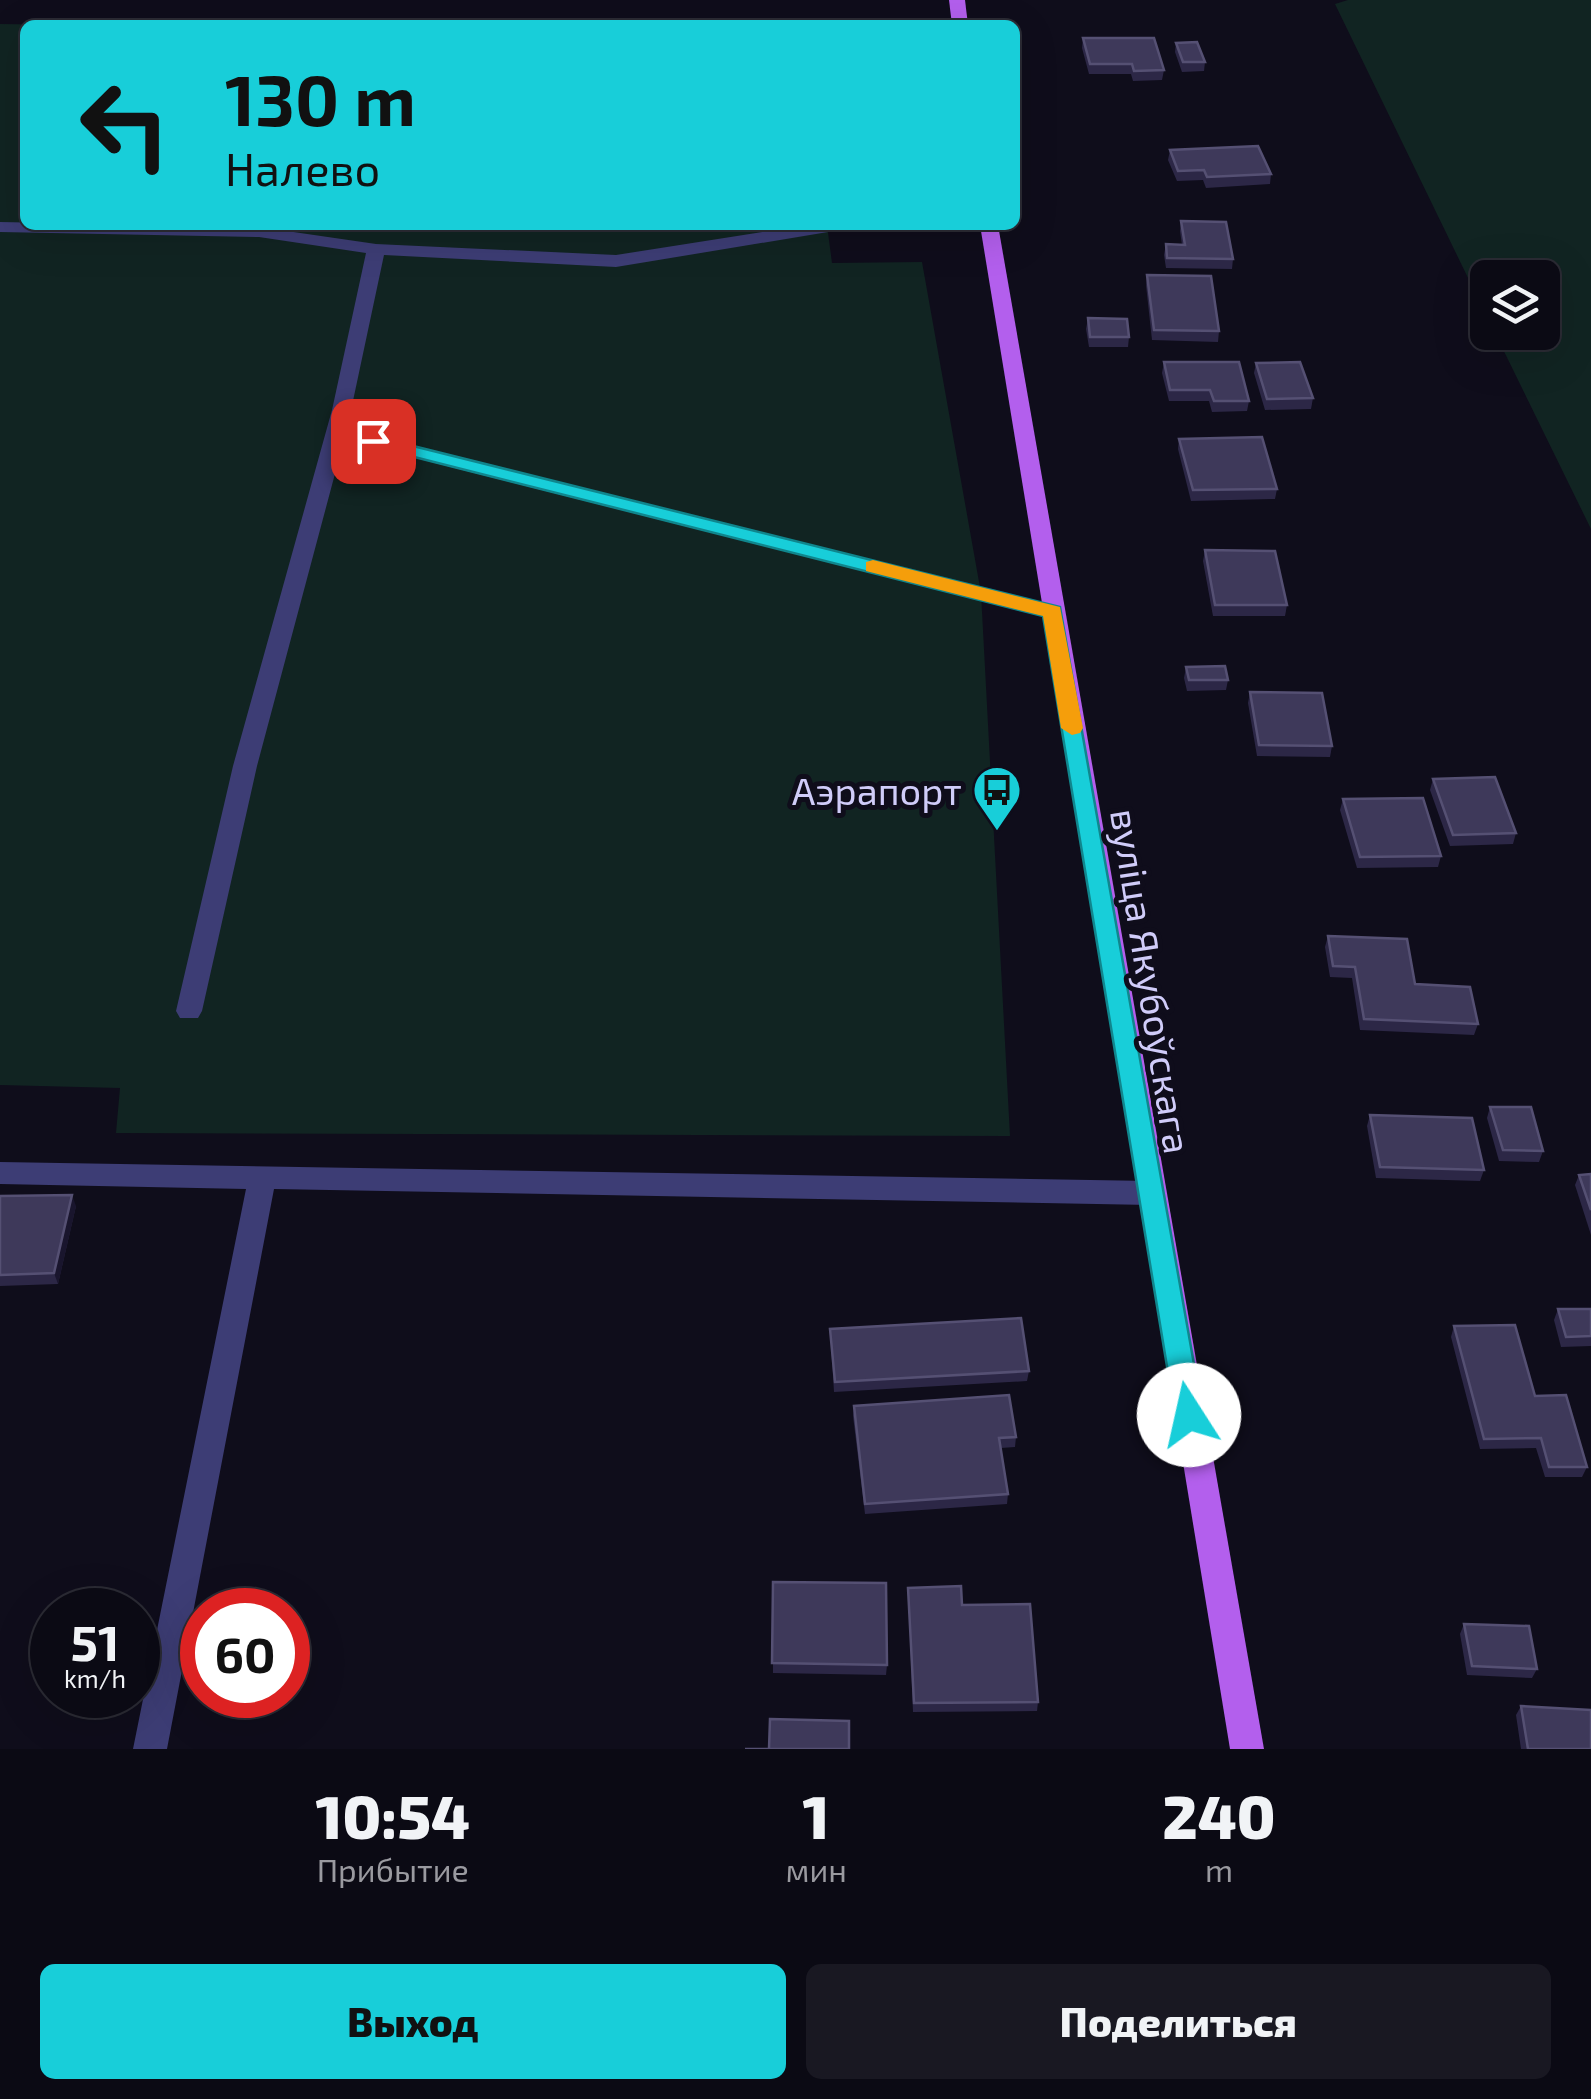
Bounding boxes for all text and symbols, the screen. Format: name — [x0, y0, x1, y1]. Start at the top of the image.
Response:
text: 130 m — [225, 56, 416, 140]
icon: left — [60, 60, 190, 190]
text: Налево — [225, 141, 380, 195]
map controls — [1470, 260, 1560, 350]
button: layers — [1470, 260, 1560, 350]
pin — [331, 399, 416, 484]
icon: arrive — [346, 414, 401, 469]
bus stop icon: Аэрапорт — [971, 764, 1023, 832]
place label: Аэрапорт — [792, 767, 962, 813]
street label: вуліца Якубоўскага — [1102, 805, 1202, 1157]
position arrow — [1137, 1363, 1241, 1467]
speed limit sign: 60 — [180, 1588, 310, 1718]
text: 51 — [70, 1611, 120, 1671]
text: km/h — [64, 1663, 126, 1693]
text: 10:54 — [315, 1779, 470, 1851]
text: 1 — [803, 1779, 830, 1851]
text: 240 — [1162, 1779, 1275, 1851]
text: Прибытие — [317, 1850, 469, 1888]
text: мин — [785, 1850, 847, 1888]
text: m — [1205, 1850, 1233, 1888]
button: Выход — [40, 1964, 786, 2079]
button: Поделиться — [806, 1964, 1551, 2079]

